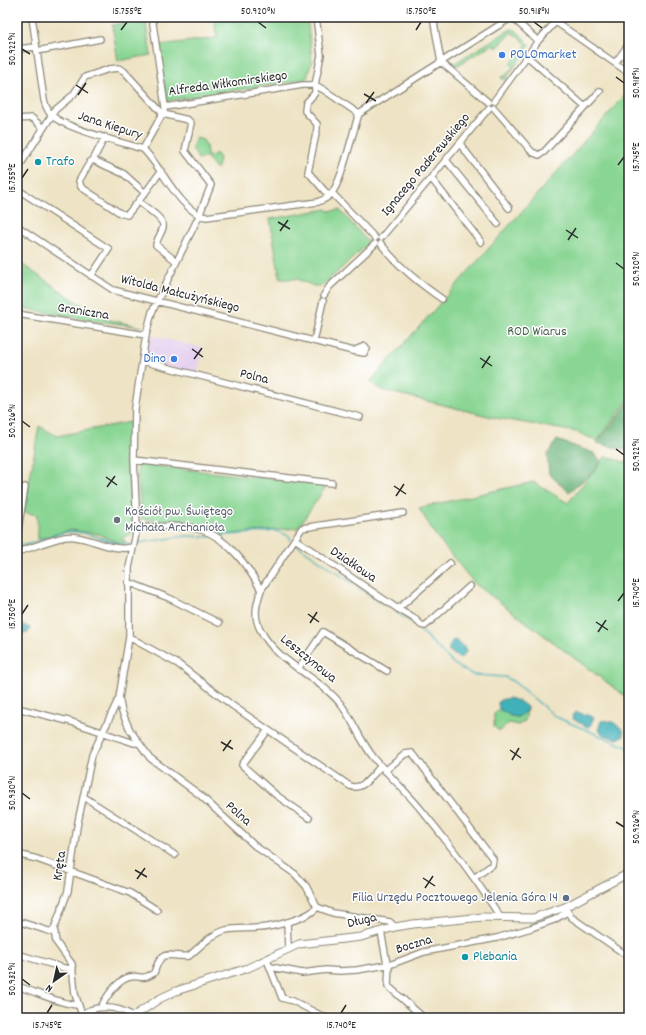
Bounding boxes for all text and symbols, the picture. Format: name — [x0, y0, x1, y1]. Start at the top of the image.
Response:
text: 15.755°E — [112, 5, 142, 19]
text: 50.920°N — [241, 5, 275, 19]
text: 15.750°E — [406, 5, 437, 19]
text: 50.918°N — [519, 5, 549, 19]
text: 50.922°N — [6, 32, 20, 66]
place label: POLOmarket — [510, 45, 577, 65]
marker: POLOmarket — [497, 50, 507, 60]
street label: Alfreda Wiłkomirskiego — [167, 66, 289, 102]
text: 50.918°N — [630, 68, 644, 98]
street label: Jana Kiepury — [75, 106, 145, 146]
street label: Ignacego Paderewskiego — [377, 109, 475, 221]
text: 15.745°E — [630, 142, 644, 171]
place label: Trafo — [46, 152, 75, 172]
marker: Trafo — [33, 157, 43, 167]
text: 15.755°E — [6, 163, 20, 193]
text: 50.920°N — [630, 252, 644, 286]
street label: Witolda Małcużyńskiego — [118, 270, 242, 318]
street label: Graniczna — [56, 298, 111, 326]
park label: ROD Wiarus — [507, 322, 567, 342]
place label: Dino — [144, 349, 166, 369]
marker: Dino — [169, 354, 179, 364]
street label: Polna — [238, 364, 271, 390]
text: 50.926°N — [6, 404, 20, 438]
text: 50.922°N — [630, 438, 644, 472]
place label: Kościół pw. Świętego Michała Archanioła — [125, 502, 233, 538]
marker: Kościół pw. Świętego Michała Archanioła — [112, 515, 122, 525]
street label: Działkowa — [326, 542, 381, 588]
text: 15.740°E — [630, 578, 644, 608]
text: 15.750°E — [6, 598, 20, 629]
street label: Leszczynowa — [275, 630, 341, 688]
text: 50.930°N — [6, 776, 20, 810]
street label: Polna — [221, 797, 256, 831]
text: 50.926°N — [630, 810, 644, 844]
street label: Kręta — [48, 849, 72, 882]
place label: Filia Urzędu Pocztowego Jelenia Góra 14 — [352, 888, 558, 908]
marker: Filia Urzędu Pocztowego Jelenia Góra 14 — [561, 893, 571, 903]
street label: Długa — [345, 908, 379, 934]
street label: Boczna — [393, 930, 435, 960]
place label: Plebania — [473, 947, 518, 967]
marker: Plebania — [460, 952, 470, 962]
north arrow — [34, 961, 74, 1001]
text: 50.932°N — [6, 962, 20, 996]
text: N — [42, 979, 56, 996]
text: 15.745°E — [33, 1019, 62, 1033]
text: 15.740°E — [326, 1019, 356, 1033]

